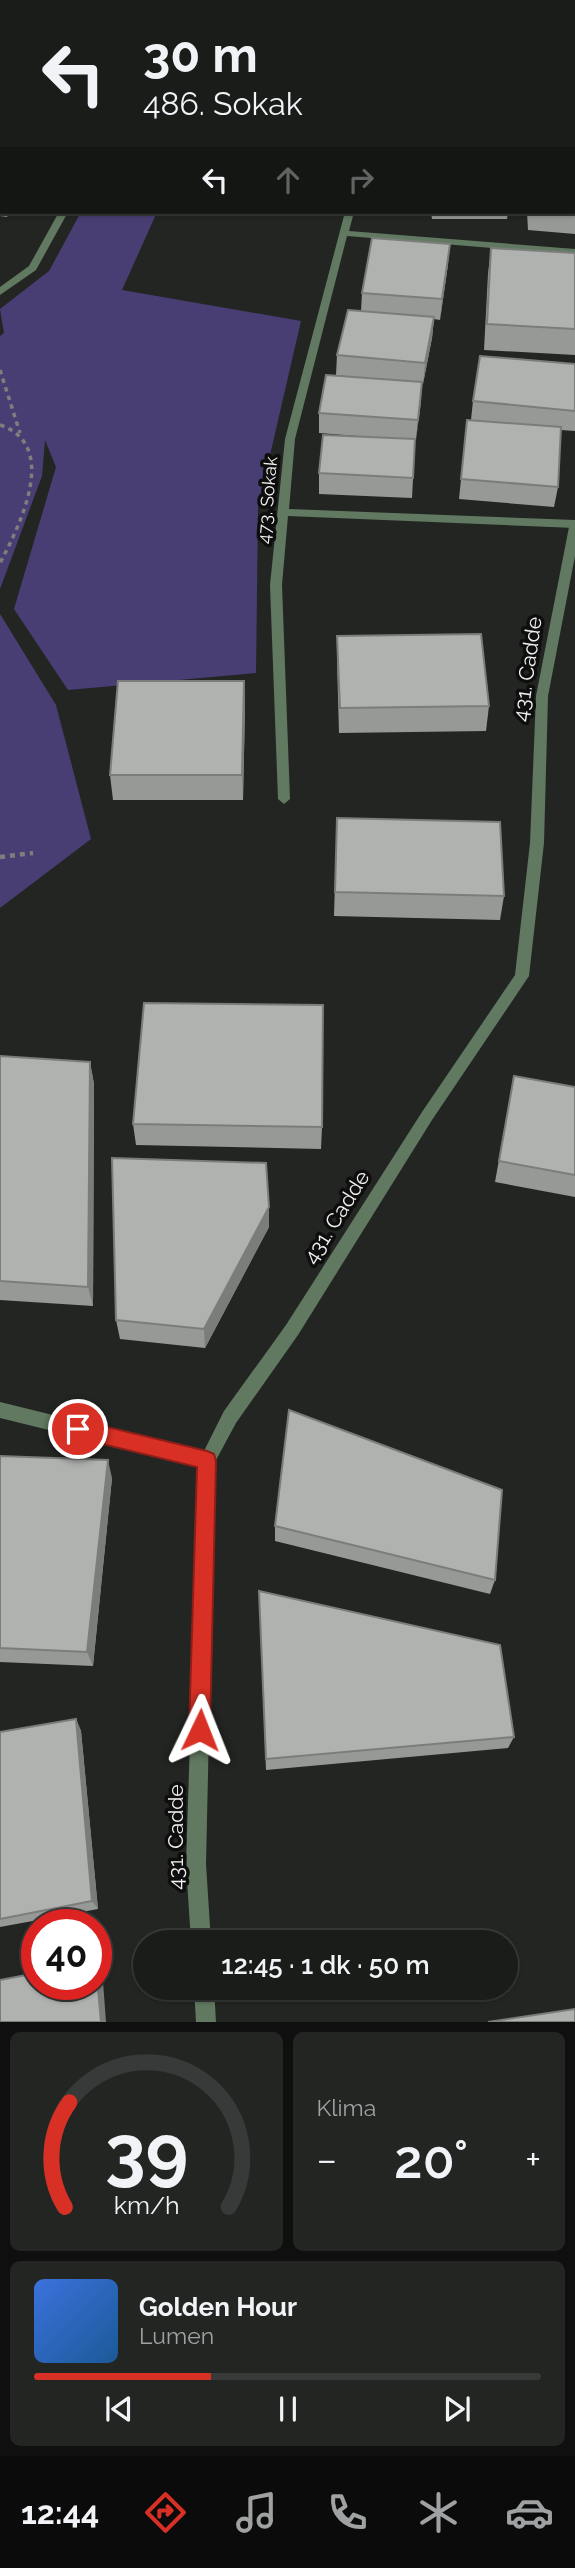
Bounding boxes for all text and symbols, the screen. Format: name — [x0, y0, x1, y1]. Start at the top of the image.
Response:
text: 30 m — [143, 26, 258, 83]
icon: left — [28, 28, 119, 119]
text: 486. Sokak — [143, 85, 303, 122]
icon: left — [196, 161, 234, 199]
icon: ahead — [269, 161, 307, 199]
icon: right — [342, 161, 380, 199]
street label: 473. Sokak — [253, 455, 281, 544]
street label: 431. Cadde — [507, 615, 547, 723]
street label: 431. Cadde — [297, 1166, 375, 1268]
pin — [48, 1399, 108, 1459]
icon: arrive — [59, 1410, 97, 1448]
position arrow — [163, 1693, 237, 1767]
street label: 431. Cadde — [163, 1784, 188, 1890]
speed limit sign: 40 — [21, 1909, 112, 2000]
text: 12:45 · 1 dk · 50 m — [221, 1950, 430, 1980]
text: Klima — [317, 2094, 376, 2121]
text: 39 — [105, 2110, 188, 2195]
text: 20° — [394, 2129, 468, 2190]
text: − — [317, 2137, 337, 2182]
text: + — [525, 2137, 541, 2182]
text: km/h — [113, 2190, 179, 2220]
text: Golden Hour — [139, 2292, 297, 2322]
text: Lumen — [139, 2322, 214, 2349]
icon: previous — [100, 2390, 138, 2428]
icon: pause — [269, 2390, 307, 2428]
icon: next — [438, 2390, 476, 2428]
icon: directions — [141, 2488, 190, 2537]
icon: music — [232, 2488, 281, 2537]
icon: phone — [323, 2488, 372, 2537]
icon: climate — [414, 2488, 463, 2537]
icon: car — [505, 2488, 554, 2537]
text: 12:44 — [21, 2494, 99, 2531]

